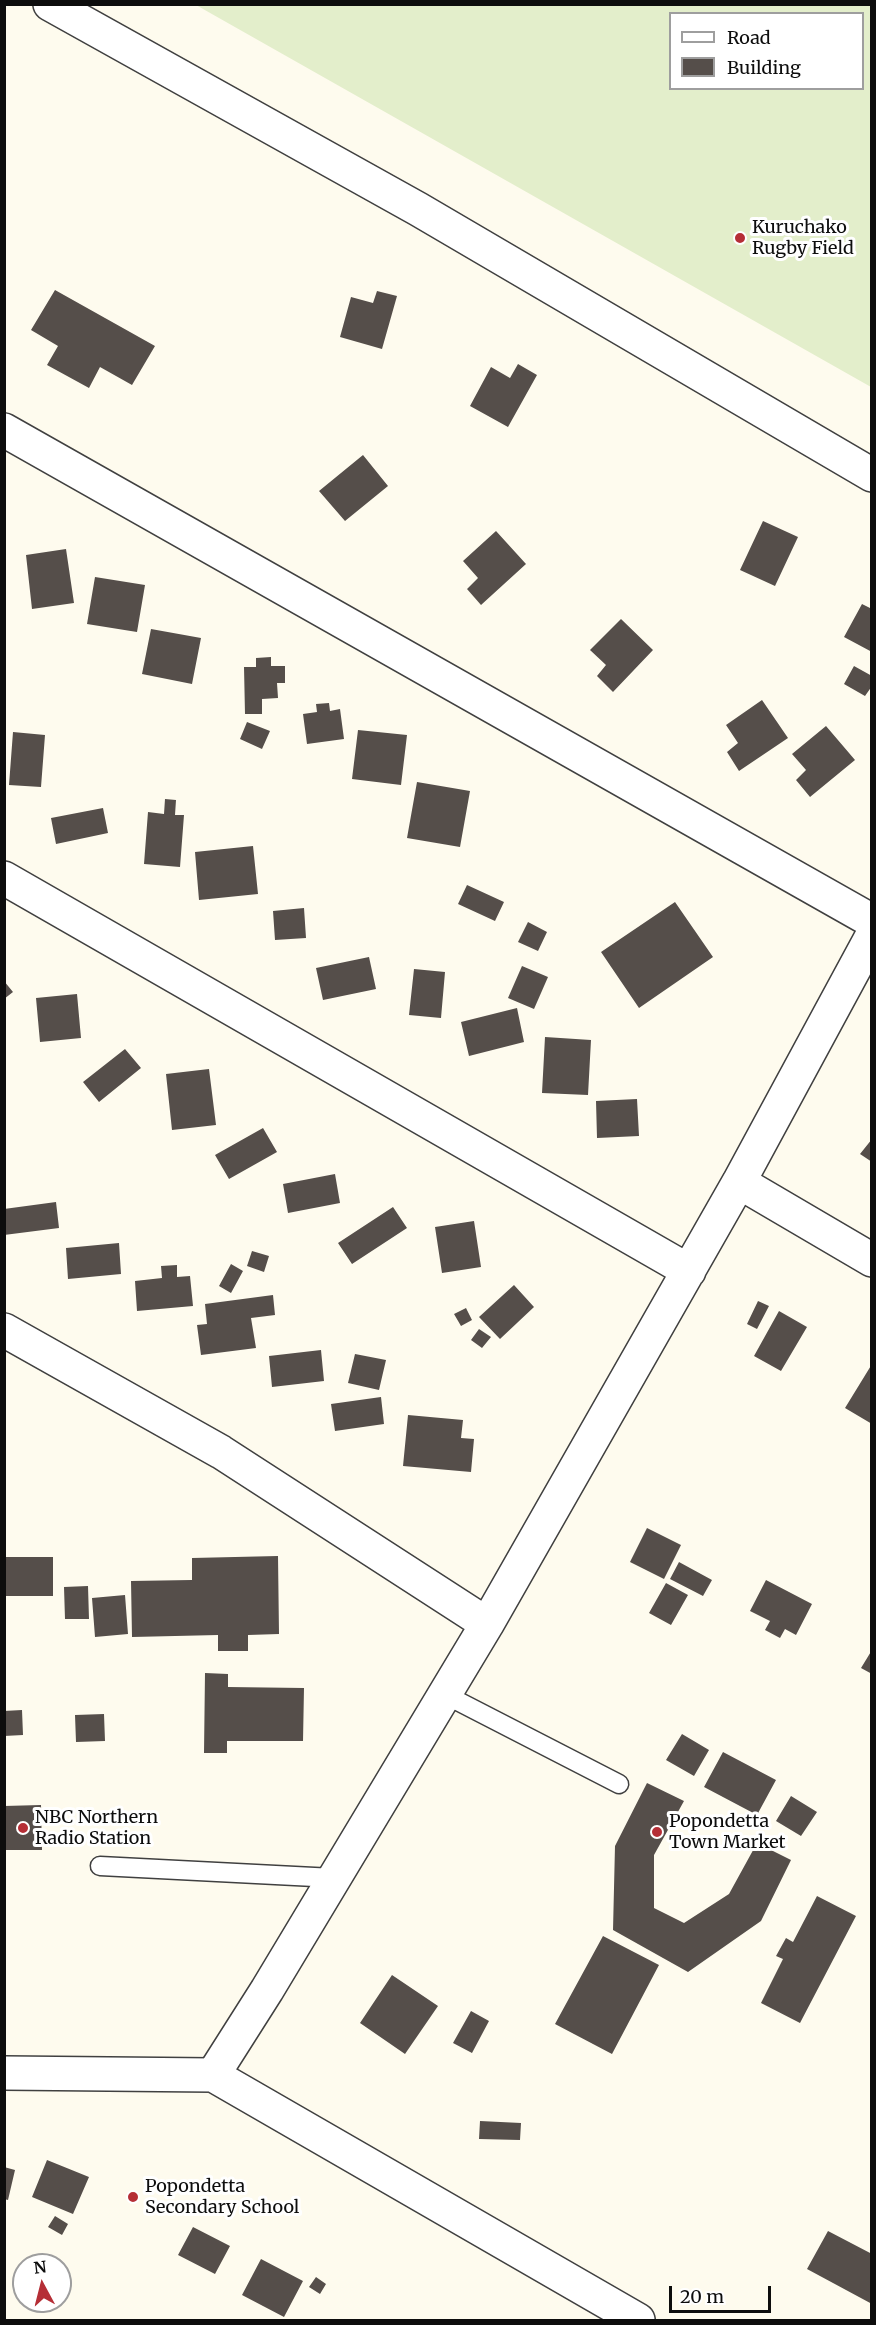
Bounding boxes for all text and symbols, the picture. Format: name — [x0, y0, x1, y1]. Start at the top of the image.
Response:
legend — [669, 12, 864, 90]
text: Road — [727, 26, 771, 49]
text: Building — [727, 56, 801, 79]
place label: Kuruchako Rugby Field — [752, 217, 854, 260]
marker: Kuruchako Rugby Field — [733, 231, 747, 245]
place label: NBC Northern Radio Station — [35, 1807, 158, 1850]
place label: Popondetta Town Market — [669, 1811, 786, 1854]
marker: NBC Northern Radio Station — [16, 1821, 30, 1835]
marker: Popondetta Town Market — [650, 1825, 664, 1839]
place label: Popondetta Secondary School — [145, 2176, 299, 2218]
marker: Popondetta Secondary School — [126, 2190, 140, 2204]
north arrow — [12, 2253, 72, 2313]
text: N — [33, 2256, 48, 2278]
scale bar — [672, 2274, 774, 2312]
text: 20 m — [680, 2285, 724, 2308]

